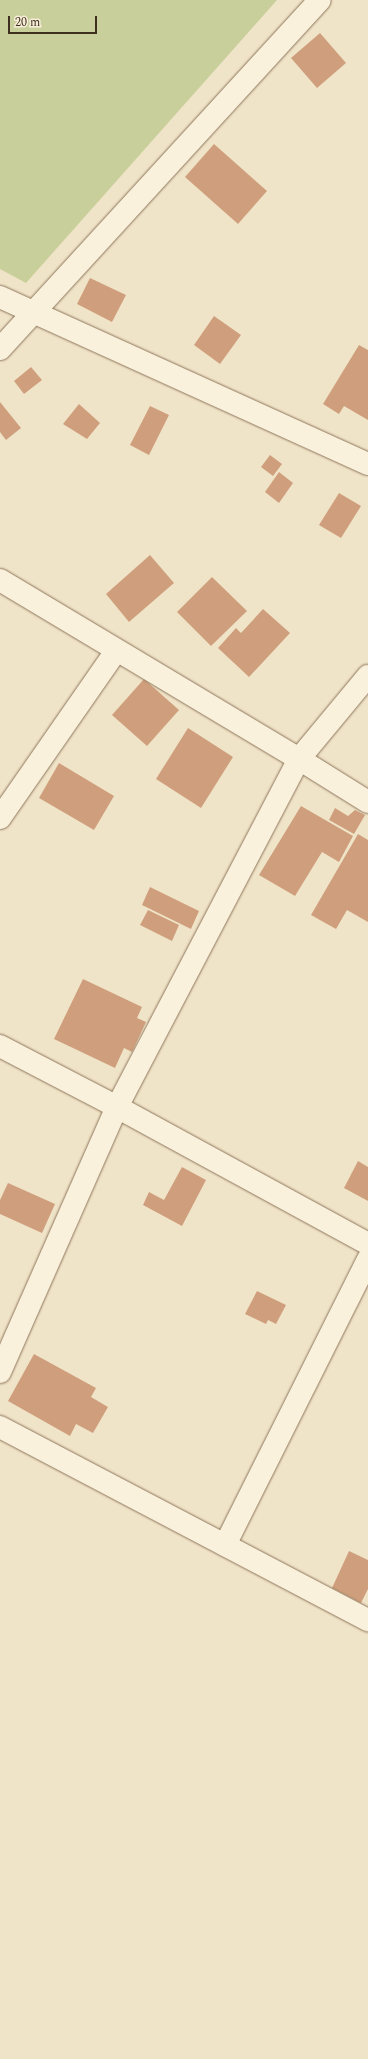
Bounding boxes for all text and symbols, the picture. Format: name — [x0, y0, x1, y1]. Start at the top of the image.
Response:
scale bar — [10, 8, 99, 34]
text: 20 m — [15, 13, 40, 32]

